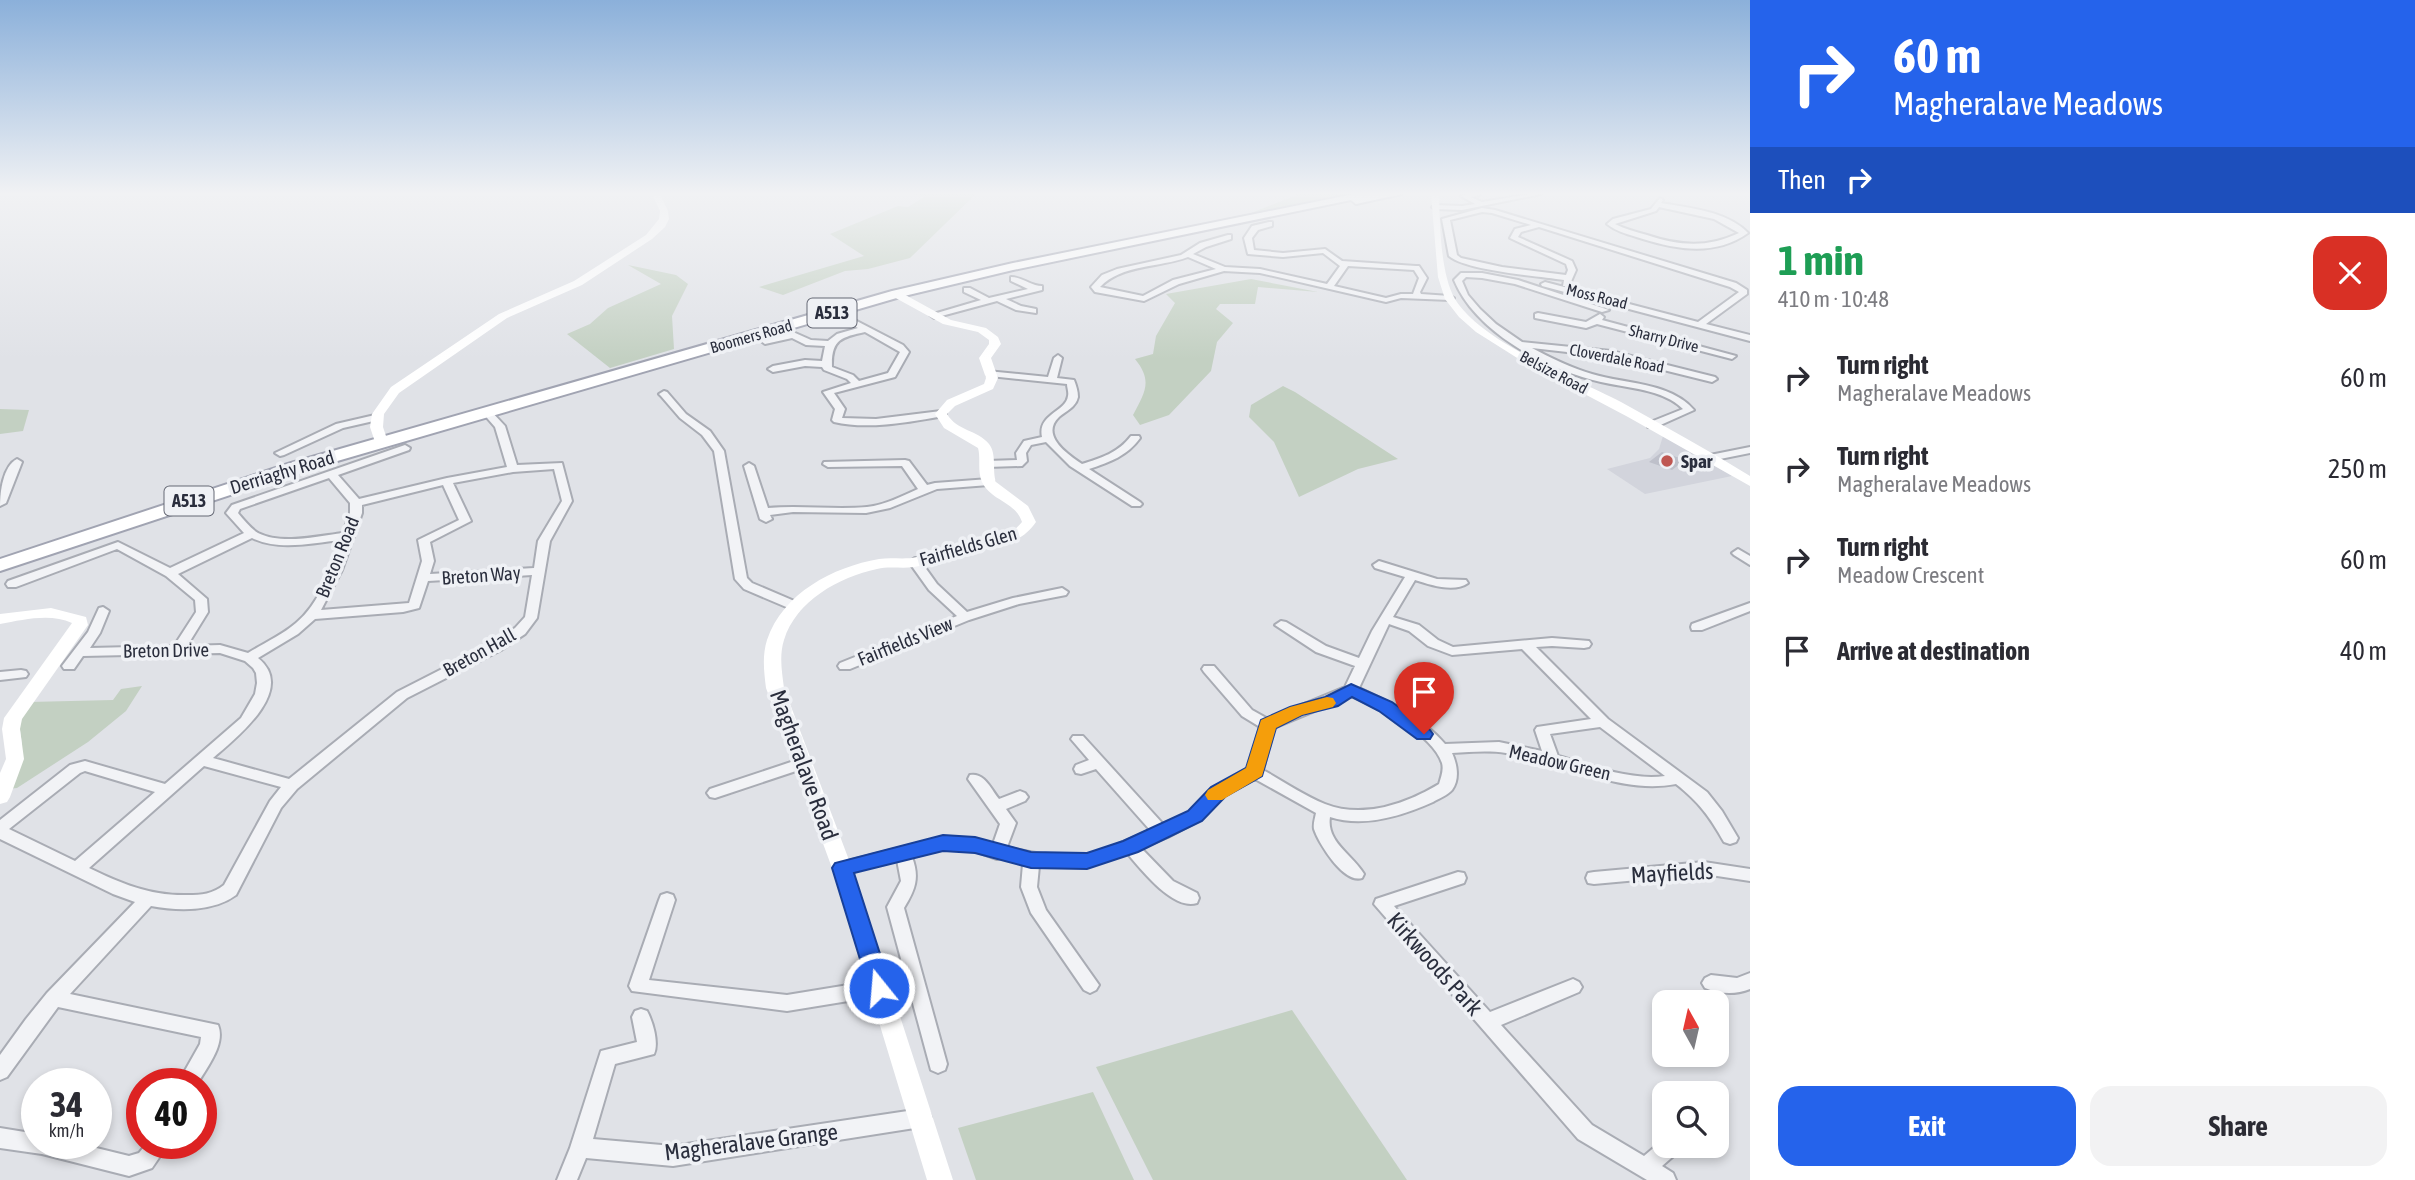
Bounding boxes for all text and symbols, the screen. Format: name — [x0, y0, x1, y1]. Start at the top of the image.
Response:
text: 60 m — [1893, 27, 1981, 83]
icon: right — [1778, 28, 1869, 119]
text: Magheralave Meadows — [1893, 85, 2163, 122]
icon: right — [1840, 161, 1878, 199]
text: Then — [1778, 165, 1826, 195]
text: 1 min — [1778, 236, 1864, 284]
button: close — [2313, 236, 2387, 310]
street label: Moss Road — [1565, 280, 1629, 312]
text: 410 m · 10:48 — [1778, 286, 1889, 312]
road number: A513 — [808, 298, 856, 328]
street label: Boomers Road — [708, 316, 794, 356]
street label: Sharry Drive — [1627, 321, 1701, 356]
street label: Cloverdale Road — [1568, 340, 1666, 376]
street label: Belsize Road — [1517, 347, 1591, 397]
text: Turn right — [1837, 350, 1928, 380]
icon: right — [1778, 359, 1816, 397]
text: 60 m — [2340, 363, 2387, 393]
text: Magheralave Meadows — [1837, 380, 2031, 406]
text: Turn right — [1837, 441, 1928, 471]
street label: Derriaghy Road — [227, 446, 337, 498]
place label: Spar — [1681, 450, 1713, 472]
icon: right — [1778, 450, 1816, 488]
marker: Spar — [1659, 453, 1675, 469]
text: 250 m — [2328, 454, 2387, 484]
text: Magheralave Meadows — [1837, 471, 2031, 497]
road number: A513 — [164, 486, 214, 516]
street label: Breton Road — [311, 513, 363, 601]
street label: Fairfields Glen — [917, 522, 1019, 570]
text: Turn right — [1837, 532, 1928, 562]
icon: right — [1778, 541, 1816, 579]
text: 60 m — [2340, 545, 2387, 575]
street label: Breton Way — [441, 561, 521, 589]
text: Meadow Crescent — [1837, 562, 1984, 588]
street label: Fairfields View — [854, 612, 956, 670]
street label: Breton Hall — [439, 623, 519, 681]
icon: arrive — [1778, 632, 1816, 670]
text: Arrive at destination — [1837, 636, 2030, 666]
text: 40 m — [2340, 636, 2387, 666]
street label: Breton Drive — [123, 638, 209, 662]
pin — [1394, 662, 1454, 734]
icon: arrive — [1405, 673, 1443, 711]
street label: Magheralave Road — [765, 686, 843, 844]
street label: Meadow Green — [1507, 740, 1613, 784]
street label: Mayfields — [1630, 858, 1714, 888]
street label: Kirkwoods Park — [1382, 907, 1488, 1021]
position arrow — [842, 951, 916, 1025]
north arrow — [1652, 990, 1729, 1068]
map controls — [1652, 990, 1729, 1158]
speed limit sign: 40 — [126, 1068, 217, 1159]
button: search — [1652, 1081, 1729, 1158]
text: 34 — [50, 1084, 83, 1124]
button: Exit — [1778, 1086, 2076, 1166]
button: Share — [2090, 1086, 2387, 1166]
street label: Magheralave Grange — [663, 1118, 839, 1166]
text: km/h — [49, 1120, 84, 1141]

